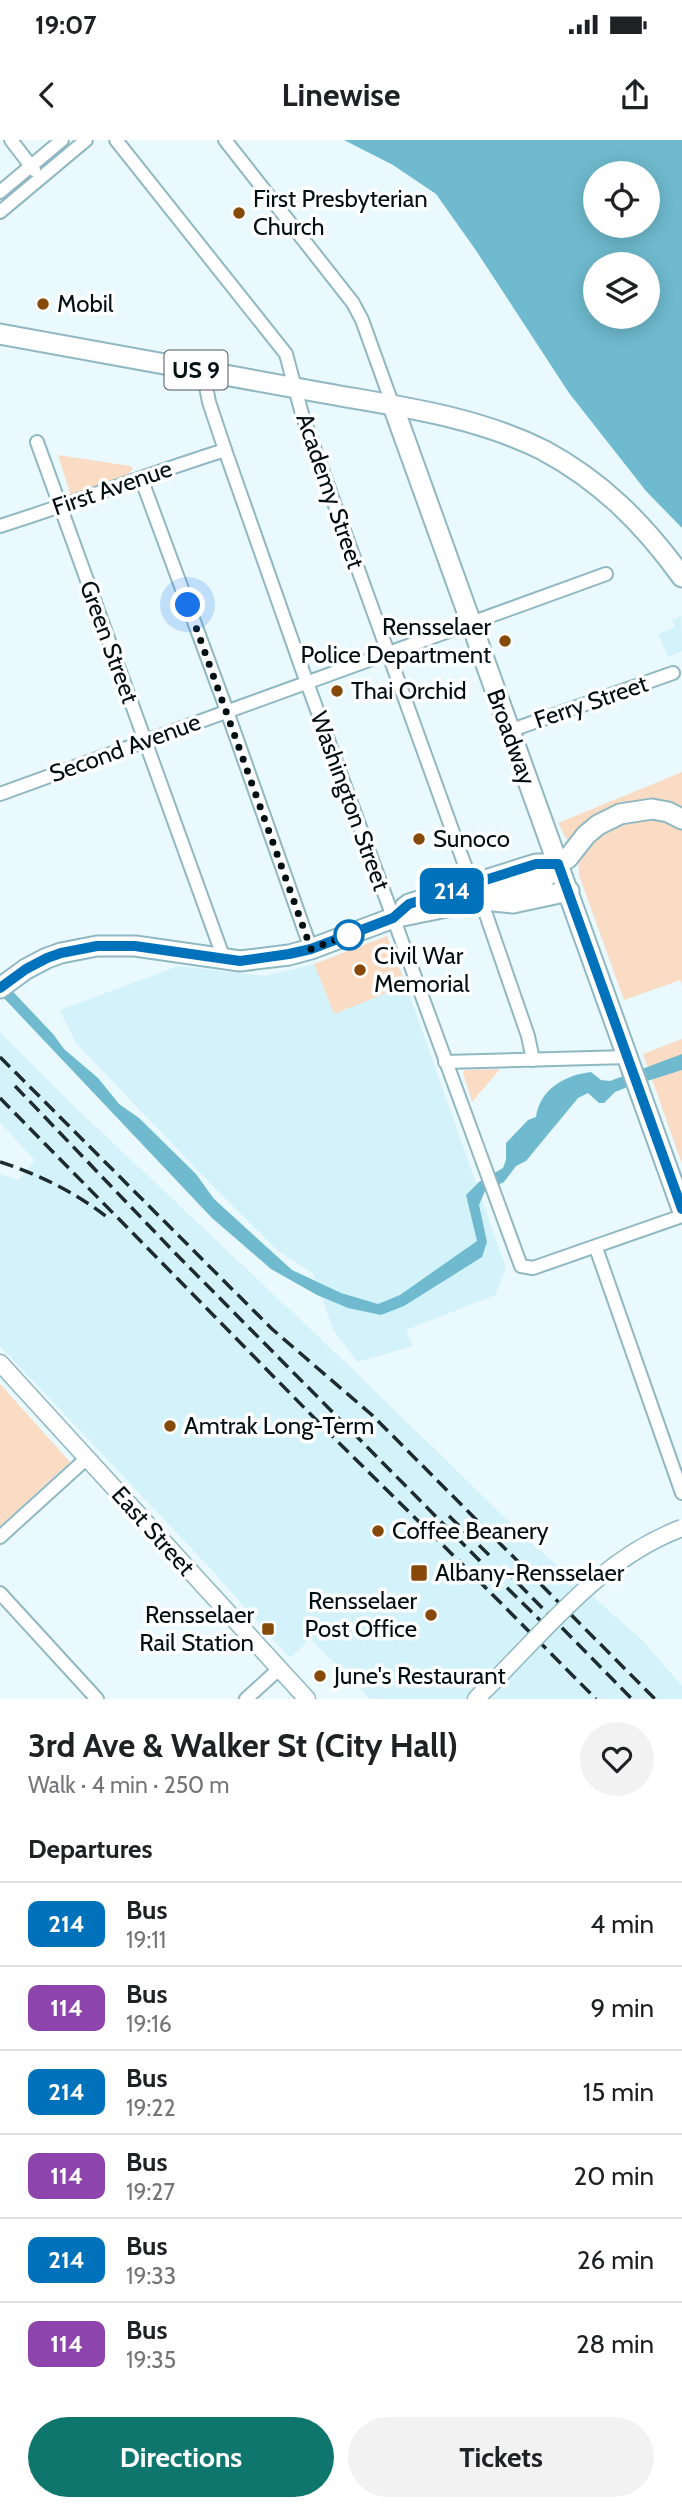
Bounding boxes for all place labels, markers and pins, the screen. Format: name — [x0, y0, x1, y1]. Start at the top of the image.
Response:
place label: First Presbyterian Church — [253, 184, 428, 241]
marker: First Presbyterian Church — [231, 205, 247, 221]
place label: Mobil — [57, 289, 114, 318]
marker: Mobil — [35, 296, 51, 312]
place label: Rensselaer Police Department — [300, 612, 491, 669]
marker: Rensselaer Police Department — [497, 633, 513, 649]
place label: Thai Orchid — [351, 676, 467, 705]
marker: Thai Orchid — [329, 683, 345, 699]
place label: Sunoco — [433, 824, 510, 853]
marker: Sunoco — [411, 831, 427, 847]
unlabelled marker — [334, 920, 364, 950]
place label: Civil War Memorial — [374, 941, 470, 998]
marker: Civil War Memorial — [352, 962, 368, 978]
place label: Amtrak Long-Term — [184, 1411, 374, 1440]
marker: Amtrak Long-Term — [162, 1418, 178, 1434]
place label: Coffee Beanery — [392, 1516, 549, 1545]
marker: Coffee Beanery — [370, 1523, 386, 1539]
place label: Albany-Rensselaer — [435, 1558, 625, 1587]
marker: Albany-Rensselaer — [409, 1563, 429, 1583]
place label: Rensselaer Post Office — [305, 1586, 417, 1643]
place label: Rensselaer Rail Station — [139, 1600, 254, 1657]
marker: Rensselaer Post Office — [423, 1607, 439, 1623]
marker: Rensselaer Rail Station — [260, 1621, 276, 1637]
place label: June's Restaurant — [333, 1661, 506, 1690]
marker: June's Restaurant — [312, 1668, 328, 1684]

